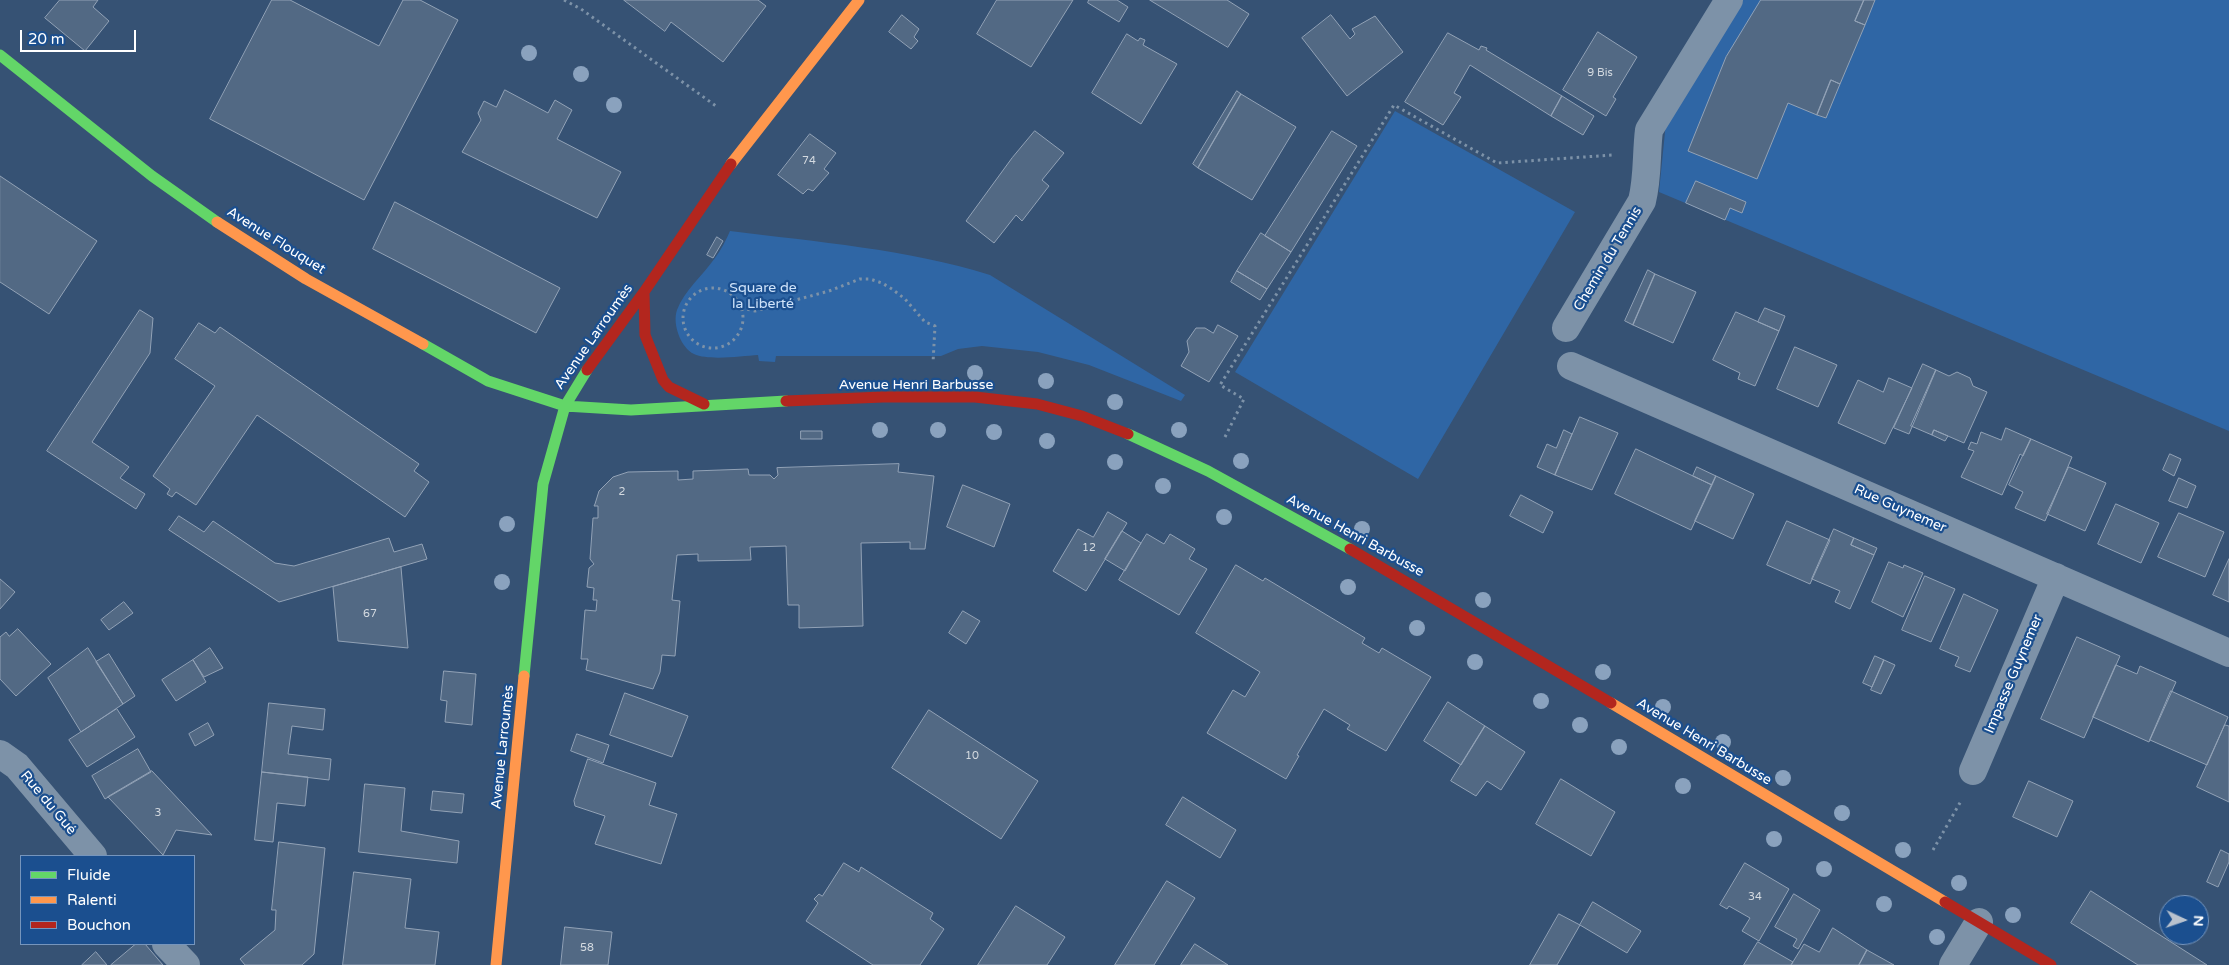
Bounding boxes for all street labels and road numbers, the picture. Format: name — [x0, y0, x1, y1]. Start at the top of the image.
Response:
street label: Avenue Flouquet — [224, 204, 328, 278]
street label: Chemin du Tennis — [1570, 204, 1646, 314]
street label: Avenue Larroumès — [551, 281, 637, 393]
street label: Avenue Henri Barbusse — [839, 377, 993, 393]
street label: Rue Guynemer — [1851, 481, 1949, 537]
street label: Avenue Henri Barbusse — [1283, 491, 1427, 581]
street label: Impasse Guynemer — [1981, 612, 2047, 736]
street label: Avenue Larroumès — [488, 684, 518, 810]
street label: Avenue Henri Barbusse — [1633, 695, 1775, 789]
street label: Rue du Gué — [16, 768, 80, 838]

